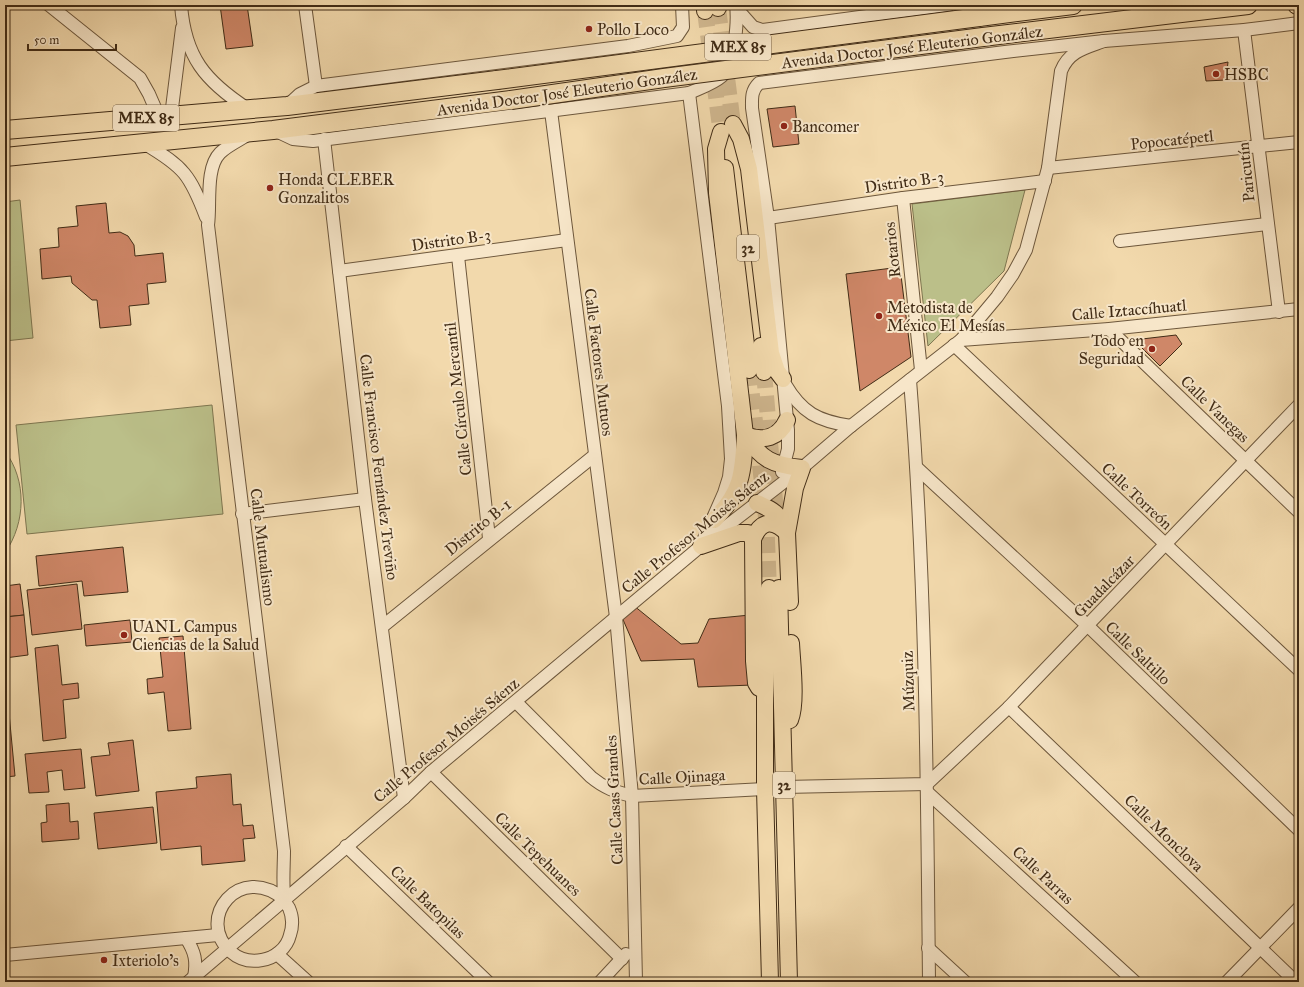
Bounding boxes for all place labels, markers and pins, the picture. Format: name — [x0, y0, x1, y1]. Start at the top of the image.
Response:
place label: Pollo Loco — [597, 20, 669, 39]
marker: Pollo Loco — [584, 24, 594, 34]
place label: HSBC — [1224, 65, 1269, 84]
marker: HSBC — [1211, 69, 1221, 79]
place label: Bancomer — [792, 117, 859, 136]
marker: Bancomer — [779, 121, 789, 131]
place label: Honda CLEBER Gonzalitos — [278, 170, 395, 207]
marker: Honda CLEBER Gonzalitos — [265, 183, 275, 193]
place label: Metodista de México El Mesías — [887, 298, 1005, 335]
marker: Metodista de México El Mesías — [874, 311, 884, 321]
place label: Todo en Seguridad — [1079, 331, 1144, 369]
marker: Todo en Seguridad — [1147, 344, 1157, 354]
place label: UANL Campus Ciencias de la Salud — [132, 617, 259, 654]
marker: UANL Campus Ciencias de la Salud — [119, 630, 129, 640]
place label: Ixteriolo's — [112, 951, 179, 970]
marker: Ixteriolo's — [99, 955, 109, 965]

